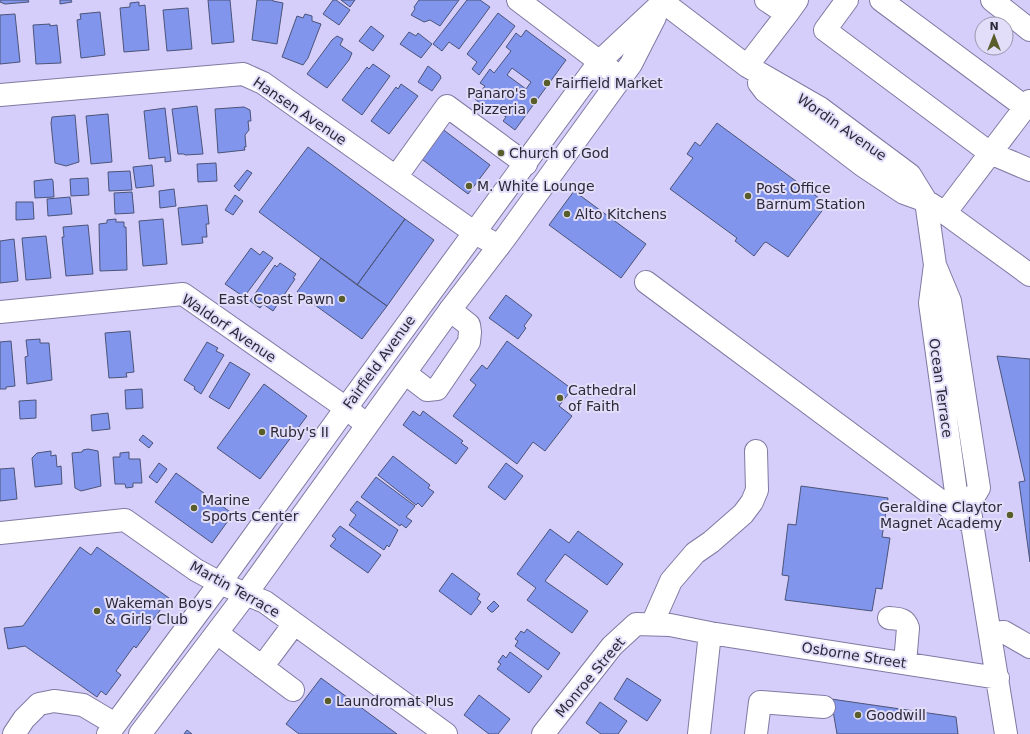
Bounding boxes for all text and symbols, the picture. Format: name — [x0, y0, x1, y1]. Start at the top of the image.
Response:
north arrow — [974, 16, 1014, 56]
text: N — [989, 20, 999, 33]
street label: Hansen Avenue — [250, 74, 350, 148]
place label: Fairfield Market — [555, 75, 663, 91]
marker: Fairfield Market — [542, 78, 552, 88]
place label: Panaro's Pizzeria — [467, 85, 526, 117]
street label: Wordin Avenue — [794, 90, 890, 164]
marker: Panaro's Pizzeria — [529, 96, 539, 106]
place label: Church of God — [509, 145, 609, 161]
marker: Church of God — [496, 148, 506, 158]
place label: M. White Lounge — [477, 178, 595, 194]
place label: Post Office Barnum Station — [756, 180, 865, 212]
marker: M. White Lounge — [464, 181, 474, 191]
marker: Post Office Barnum Station — [743, 191, 753, 201]
place label: Alto Kitchens — [575, 206, 667, 222]
marker: Alto Kitchens — [562, 209, 572, 219]
street label: Waldorf Avenue — [179, 291, 279, 365]
place label: East Coast Pawn — [218, 291, 334, 307]
marker: East Coast Pawn — [337, 294, 347, 304]
street label: Fairfield Avenue — [340, 312, 418, 412]
street label: Ocean Terrace — [926, 337, 956, 439]
place label: Cathedral of Faith — [568, 382, 636, 414]
marker: Cathedral of Faith — [555, 393, 565, 403]
place label: Ruby's II — [270, 424, 329, 440]
marker: Ruby's II — [257, 427, 267, 437]
place label: Marine Sports Center — [202, 492, 299, 524]
place label: Geraldine Claytor Magnet Academy — [879, 499, 1002, 531]
marker: Marine Sports Center — [189, 503, 199, 513]
marker: Geraldine Claytor Magnet Academy — [1005, 510, 1015, 520]
street label: Martin Terrace — [187, 558, 283, 620]
place label: Wakeman Boys & Girls Club — [105, 595, 212, 627]
marker: Wakeman Boys & Girls Club — [92, 606, 102, 616]
street label: Monroe Street — [552, 633, 628, 720]
street label: Osborne Street — [801, 639, 908, 671]
place label: Laundromat Plus — [336, 693, 454, 709]
marker: Laundromat Plus — [323, 696, 333, 706]
place label: Goodwill — [866, 707, 926, 723]
marker: Goodwill — [853, 710, 863, 720]

